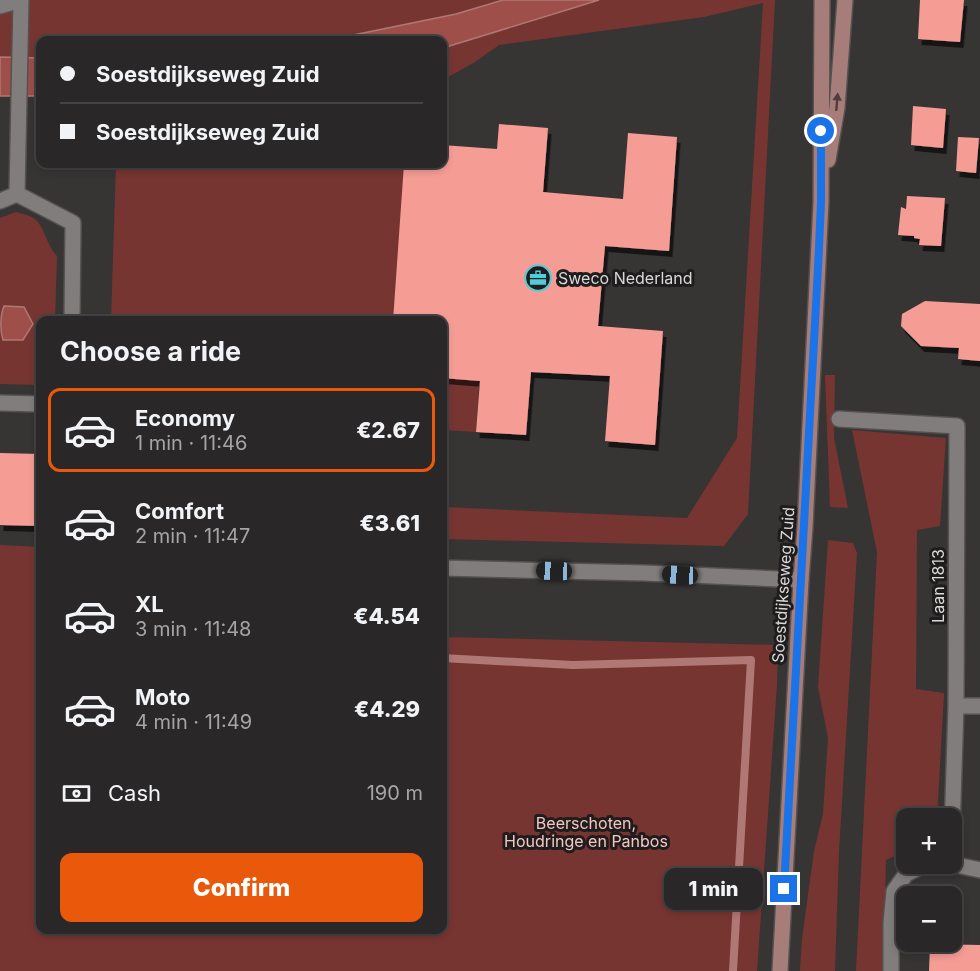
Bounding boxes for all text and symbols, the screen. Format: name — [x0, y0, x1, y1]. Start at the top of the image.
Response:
text: Soestdijkseweg Zuid — [96, 61, 320, 87]
one-way arrow — [832, 93, 842, 112]
route start — [807, 117, 834, 144]
text: Soestdijkseweg Zuid — [96, 119, 320, 145]
office icon: Sweco Nederland — [523, 263, 553, 293]
place label: Sweco Nederland — [558, 268, 693, 288]
text: Choose a ride — [60, 335, 241, 368]
icon: car — [63, 403, 117, 457]
text: Economy — [135, 405, 235, 431]
text: €2.67 — [356, 417, 420, 443]
text: 1 min · 11:46 — [135, 431, 247, 455]
icon: car — [63, 496, 117, 550]
text: Comfort — [135, 498, 224, 524]
street label: Soestdijkseweg Zuid — [768, 506, 798, 664]
text: €3.61 — [359, 510, 420, 536]
text: 2 min · 11:47 — [135, 524, 250, 548]
street label: Laan 1813 — [928, 549, 948, 623]
car — [536, 561, 572, 581]
car — [662, 565, 698, 585]
icon: car — [63, 589, 117, 643]
text: XL — [135, 591, 164, 617]
text: €4.54 — [353, 603, 420, 629]
text: 3 min · 11:48 — [135, 617, 252, 641]
icon: car — [63, 682, 117, 736]
text: Moto — [135, 684, 190, 710]
text: €4.29 — [354, 696, 420, 722]
text: 4 min · 11:49 — [135, 710, 252, 734]
icon: cash — [60, 777, 93, 810]
text: Cash — [108, 780, 161, 806]
text: 190 m — [367, 781, 423, 805]
map controls — [896, 808, 962, 952]
button: + — [896, 808, 962, 874]
park label: Beerschoten, Houdringe en Panbos — [504, 813, 668, 851]
button: Confirm — [60, 853, 423, 922]
callout: 1 min — [664, 868, 763, 910]
route end — [770, 875, 797, 902]
text: 1 min — [688, 877, 739, 901]
button: − — [896, 886, 962, 952]

